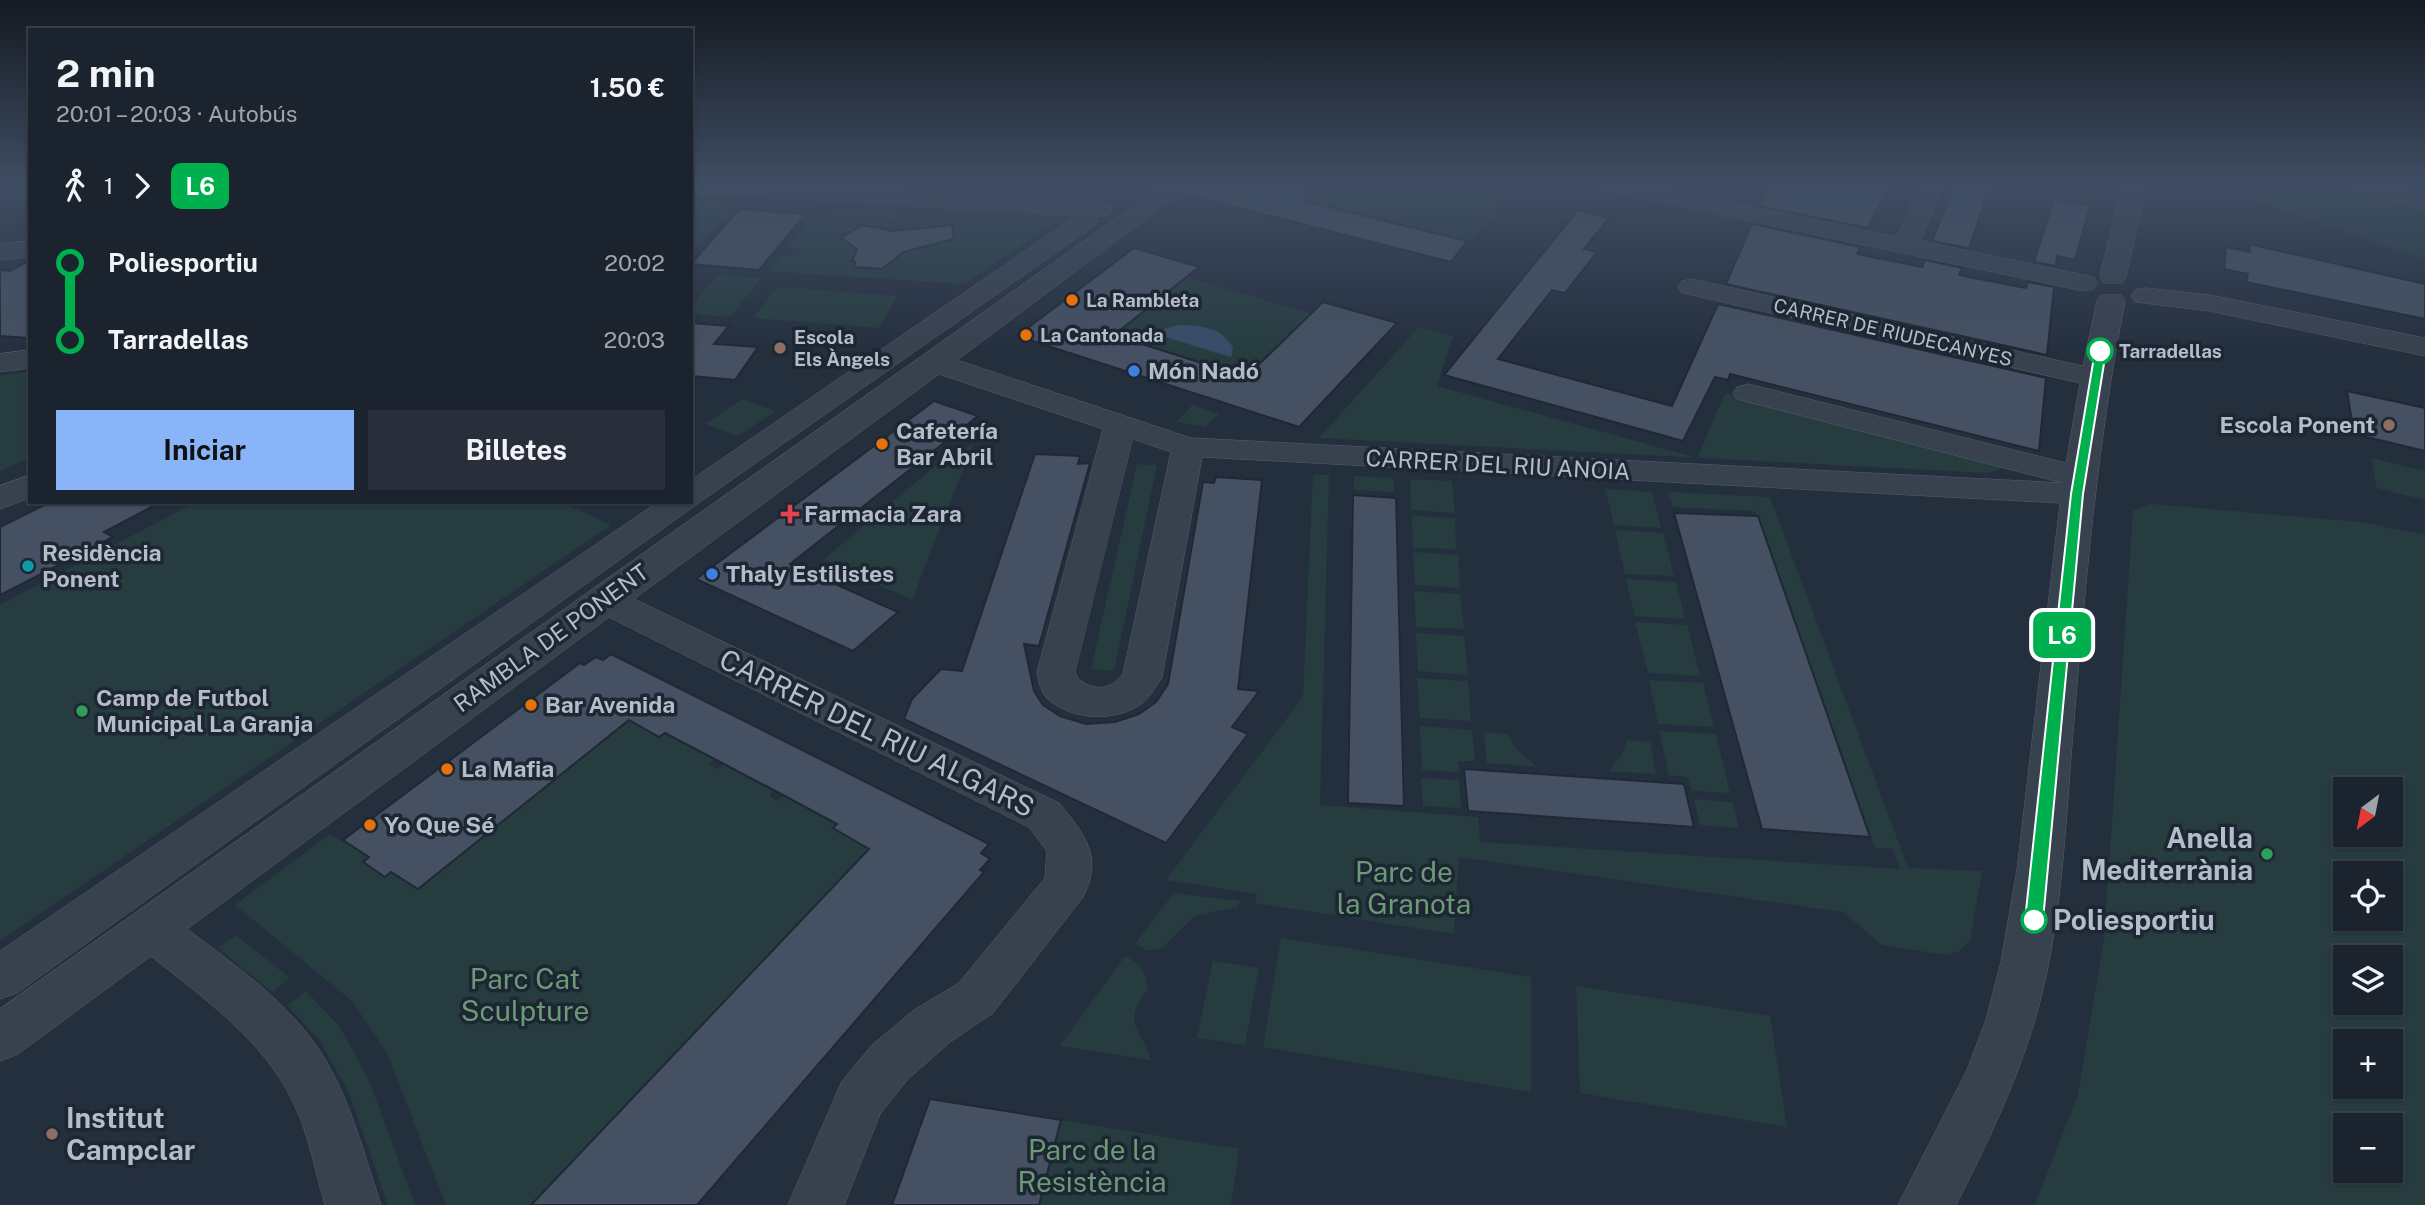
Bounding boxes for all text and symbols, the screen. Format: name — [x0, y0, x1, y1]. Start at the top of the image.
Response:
text: 2 min — [56, 51, 156, 96]
text: 1.50 € — [590, 72, 665, 103]
text: 20:01 – 20:03 · Autobús — [56, 100, 298, 127]
icon: walk — [56, 167, 94, 205]
icon: forward — [123, 167, 161, 205]
text: 1 — [104, 172, 113, 199]
text: L6 — [185, 172, 215, 200]
text: Poliesportiu — [108, 247, 258, 278]
text: 20:02 — [604, 249, 665, 276]
place label: La Rambleta — [1086, 289, 1199, 311]
marker: La Rambleta — [1064, 292, 1080, 308]
street label: CARRER DE RIUDECANYES — [1772, 294, 2014, 370]
text: Tarradellas — [108, 324, 249, 355]
place label: La Cantonada — [1040, 324, 1164, 346]
text: 20:03 — [604, 326, 665, 353]
place label: Escola Els Àngels — [794, 326, 890, 370]
marker: La Cantonada — [1018, 327, 1034, 343]
marker: Tarradellas — [2087, 338, 2113, 364]
marker: Escola Els Àngels — [772, 340, 788, 356]
place label: Tarradellas — [2119, 340, 2222, 362]
place label: Món Nadó — [1148, 357, 1259, 384]
marker: Món Nadó — [1126, 363, 1142, 379]
button: Iniciar — [56, 410, 354, 490]
button: Billetes — [368, 410, 665, 490]
place label: Escola Ponent — [2219, 411, 2375, 438]
place label: Cafetería Bar Abril — [896, 417, 998, 470]
marker: Escola Ponent — [2381, 417, 2397, 433]
marker: Cafetería Bar Abril — [874, 436, 890, 452]
street label: CARRER DEL RIU ANOIA — [1365, 444, 1631, 485]
place label: Farmacia Zara — [804, 500, 962, 527]
marker: Farmacia Zara — [782, 506, 798, 522]
place label: Residència Ponent — [42, 539, 162, 592]
marker: Residència Ponent — [20, 558, 36, 574]
street label: RAMBLA DE PONENT — [448, 558, 653, 717]
place label: Thaly Estilistes — [726, 560, 894, 587]
marker: Thaly Estilistes — [704, 566, 720, 582]
line badge: L6 — [2030, 612, 2094, 658]
text: L6 — [2047, 621, 2077, 649]
street label: CARRER DEL RIU ALGARS — [714, 642, 1040, 823]
place label: Camp de Futbol Municipal La Granja — [96, 684, 313, 737]
place label: Bar Avenida — [545, 691, 675, 718]
marker: Bar Avenida — [523, 697, 539, 713]
marker: Camp de Futbol Municipal La Granja — [74, 703, 90, 719]
place label: La Mafia — [461, 755, 554, 782]
marker: La Mafia — [439, 761, 455, 777]
north arrow — [2333, 777, 2403, 847]
map controls — [2333, 777, 2403, 1183]
place label: Yo Que Sé — [384, 811, 494, 838]
marker: Yo Que Sé — [362, 817, 378, 833]
place label: Anella Mediterrània — [2081, 821, 2253, 886]
marker: Anella Mediterrània — [2259, 846, 2275, 862]
park label: Parc de la Granota — [1337, 855, 1471, 920]
button: locate — [2333, 861, 2403, 931]
place label: Poliesportiu — [2053, 903, 2215, 936]
marker: Poliesportiu — [2021, 907, 2047, 933]
button: layers — [2333, 945, 2403, 1015]
park label: Parc Cat Sculpture — [461, 962, 589, 1027]
button: + — [2333, 1029, 2403, 1099]
place label: Institut Campclar — [66, 1101, 195, 1166]
button: − — [2333, 1113, 2403, 1183]
marker: Institut Campclar — [44, 1126, 60, 1142]
park label: Parc de la Resistència — [1017, 1133, 1167, 1198]

